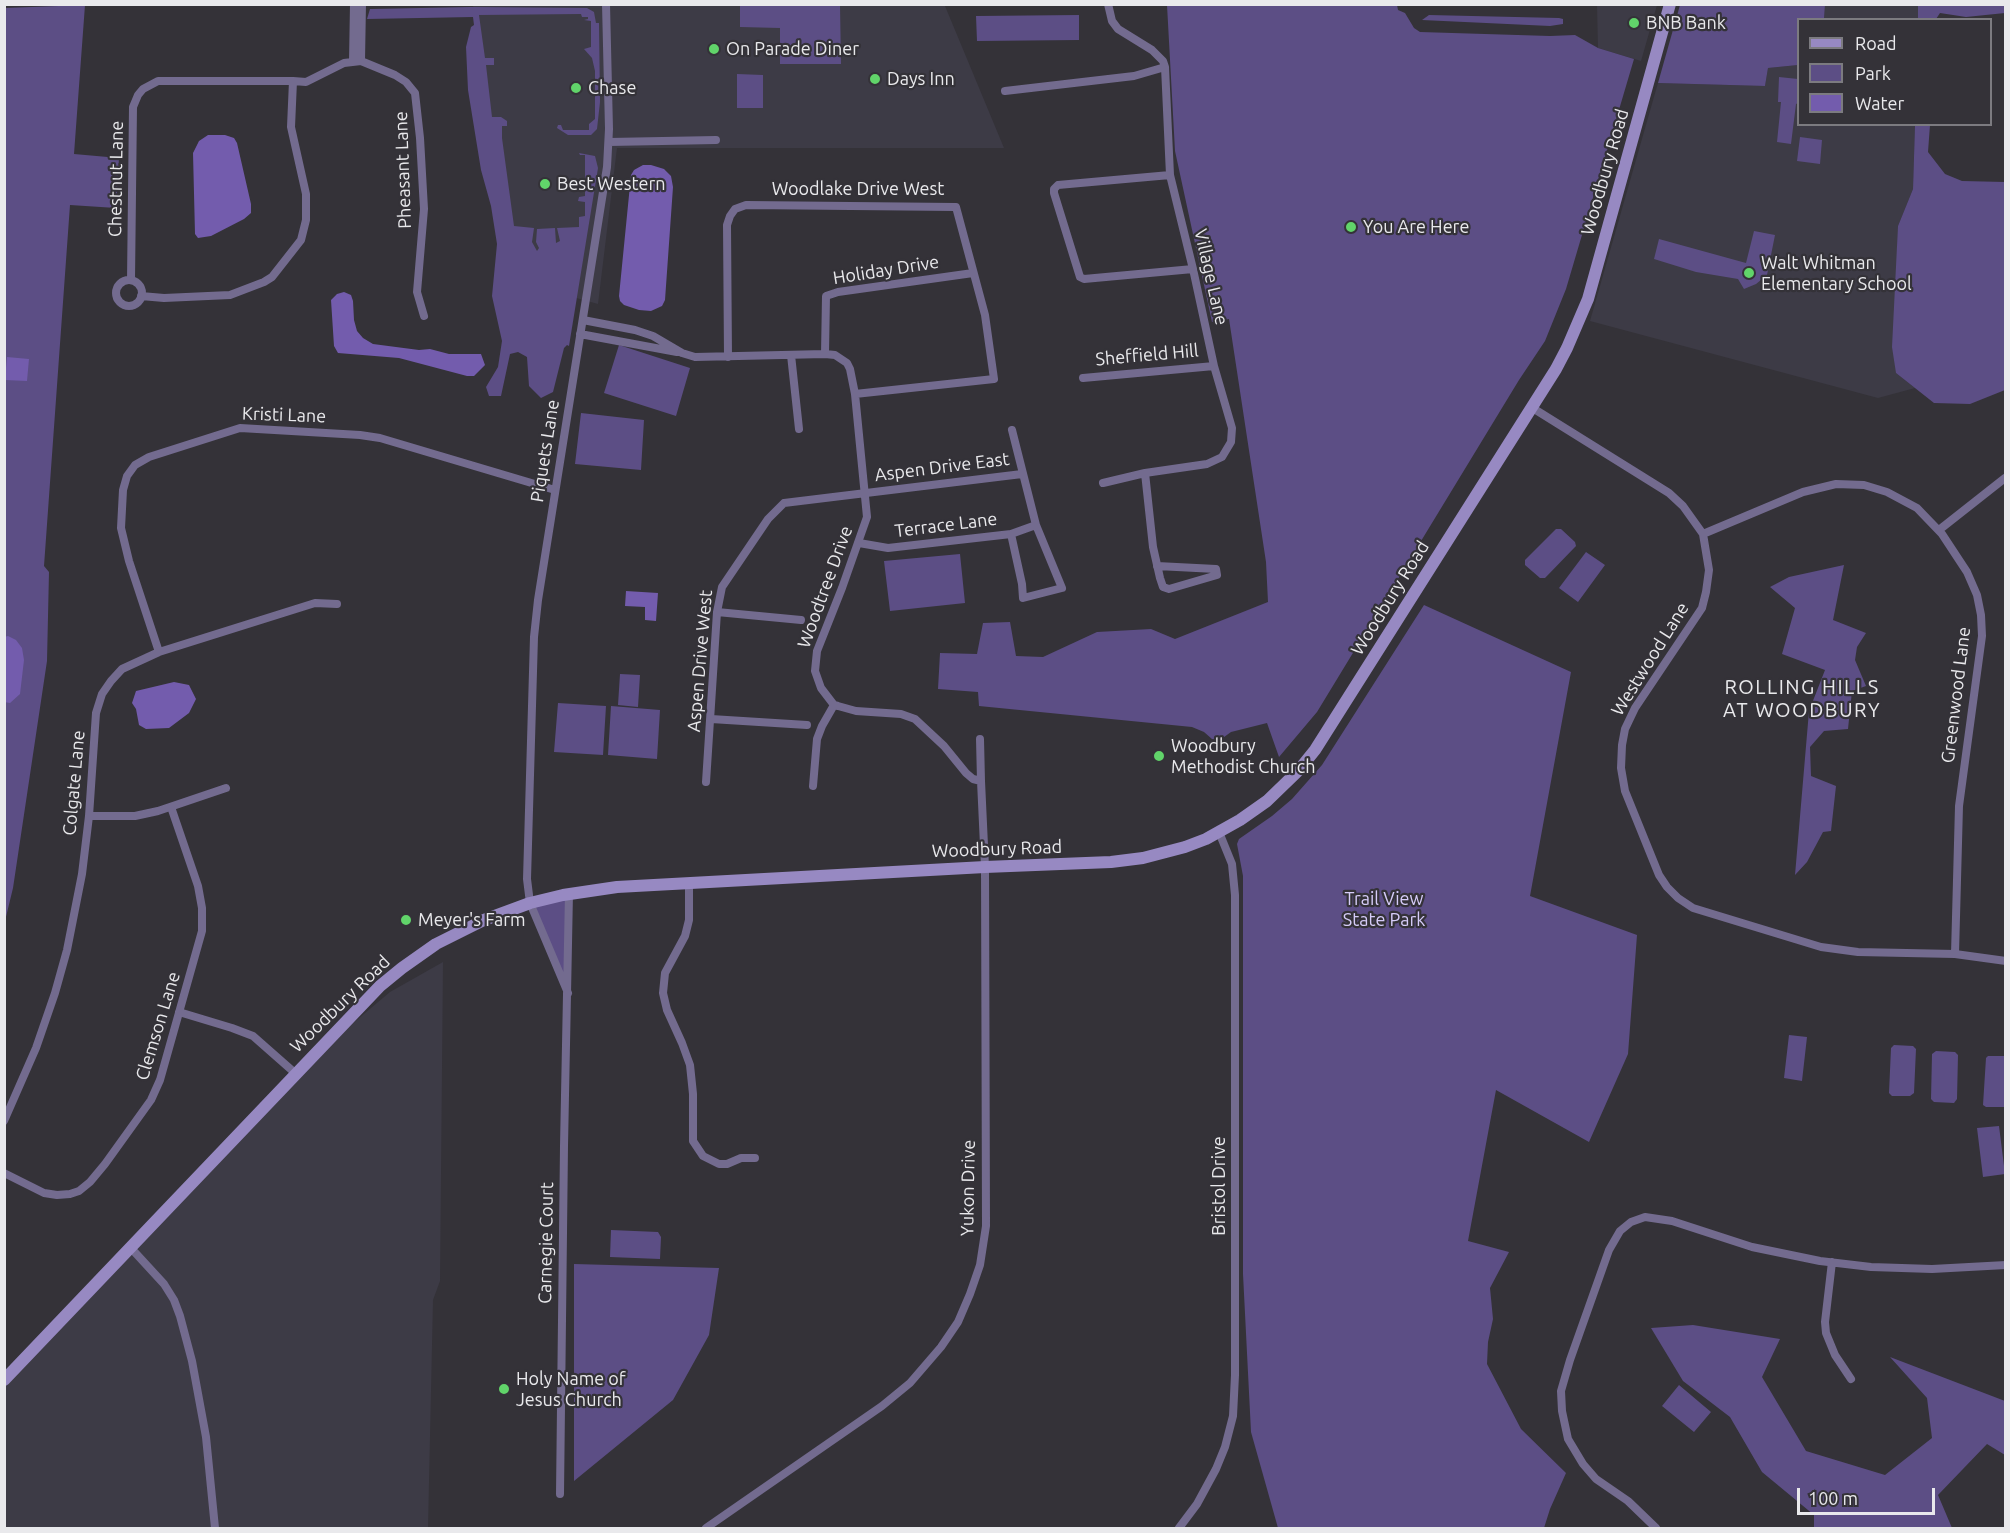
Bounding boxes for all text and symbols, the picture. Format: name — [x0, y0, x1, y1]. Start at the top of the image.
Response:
place label: BNB Bank — [1646, 12, 1726, 34]
marker: BNB Bank — [1627, 16, 1641, 30]
legend — [1797, 18, 1992, 126]
text: Road — [1855, 33, 1897, 53]
place label: On Parade Diner — [726, 38, 859, 60]
marker: On Parade Diner — [707, 42, 721, 56]
text: Park — [1855, 63, 1891, 83]
place label: Days Inn — [887, 68, 955, 90]
marker: Days Inn — [868, 72, 882, 86]
place label: Chase — [588, 77, 636, 99]
marker: Chase — [569, 81, 583, 95]
text: Water — [1855, 93, 1904, 113]
street label: Woodbury Road — [1577, 106, 1633, 238]
street label: Pheasant Lane — [390, 111, 416, 229]
street label: Chestnut Lane — [104, 121, 128, 237]
place label: Best Western — [557, 173, 666, 195]
marker: Best Western — [538, 177, 552, 191]
street label: Woodlake Drive West — [772, 178, 944, 200]
place label: You Are Here — [1363, 216, 1469, 238]
marker: You Are Here — [1344, 220, 1358, 234]
street label: Village Lane — [1189, 227, 1233, 327]
street label: Holiday Drive — [831, 251, 941, 289]
place label: Walt Whitman Elementary School — [1761, 252, 1912, 294]
marker: Walt Whitman Elementary School — [1742, 266, 1756, 280]
street label: Sheffield Hill — [1095, 340, 1199, 370]
street label: Piquets Lane — [526, 398, 564, 504]
street label: Kristi Lane — [242, 403, 326, 427]
street label: Aspen Drive East — [873, 448, 1011, 486]
street label: Terrace Lane — [894, 508, 998, 542]
street label: Woodtree Drive — [793, 523, 857, 651]
street label: Woodbury Road — [1346, 537, 1434, 659]
street label: Aspen Drive West — [683, 589, 717, 733]
street label: Westwood Lane — [1607, 598, 1693, 720]
street label: Greenwood Lane — [1937, 626, 1975, 764]
district label: ROLLING HILLS AT WOODBURY — [1723, 675, 1881, 722]
street label: Colgate Lane — [59, 729, 89, 837]
place label: Woodbury Methodist Church — [1171, 735, 1315, 777]
marker: Woodbury Methodist Church — [1152, 749, 1166, 763]
street label: Woodbury Road — [932, 836, 1062, 862]
park label: Trail View State Park — [1343, 888, 1425, 930]
place label: Meyer's Farm — [418, 909, 526, 931]
marker: Meyer's Farm — [399, 913, 413, 927]
street label: Woodbury Road — [286, 951, 394, 1057]
street label: Clemson Lane — [131, 969, 185, 1083]
street label: Bristol Drive — [1208, 1136, 1230, 1236]
street label: Yukon Drive — [956, 1140, 980, 1236]
street label: Carnegie Court — [534, 1182, 558, 1304]
place label: Holy Name of Jesus Church — [516, 1368, 626, 1410]
marker: Holy Name of Jesus Church — [497, 1382, 511, 1396]
scale bar — [1800, 1476, 1938, 1514]
text: 100 m — [1808, 1488, 1858, 1508]

